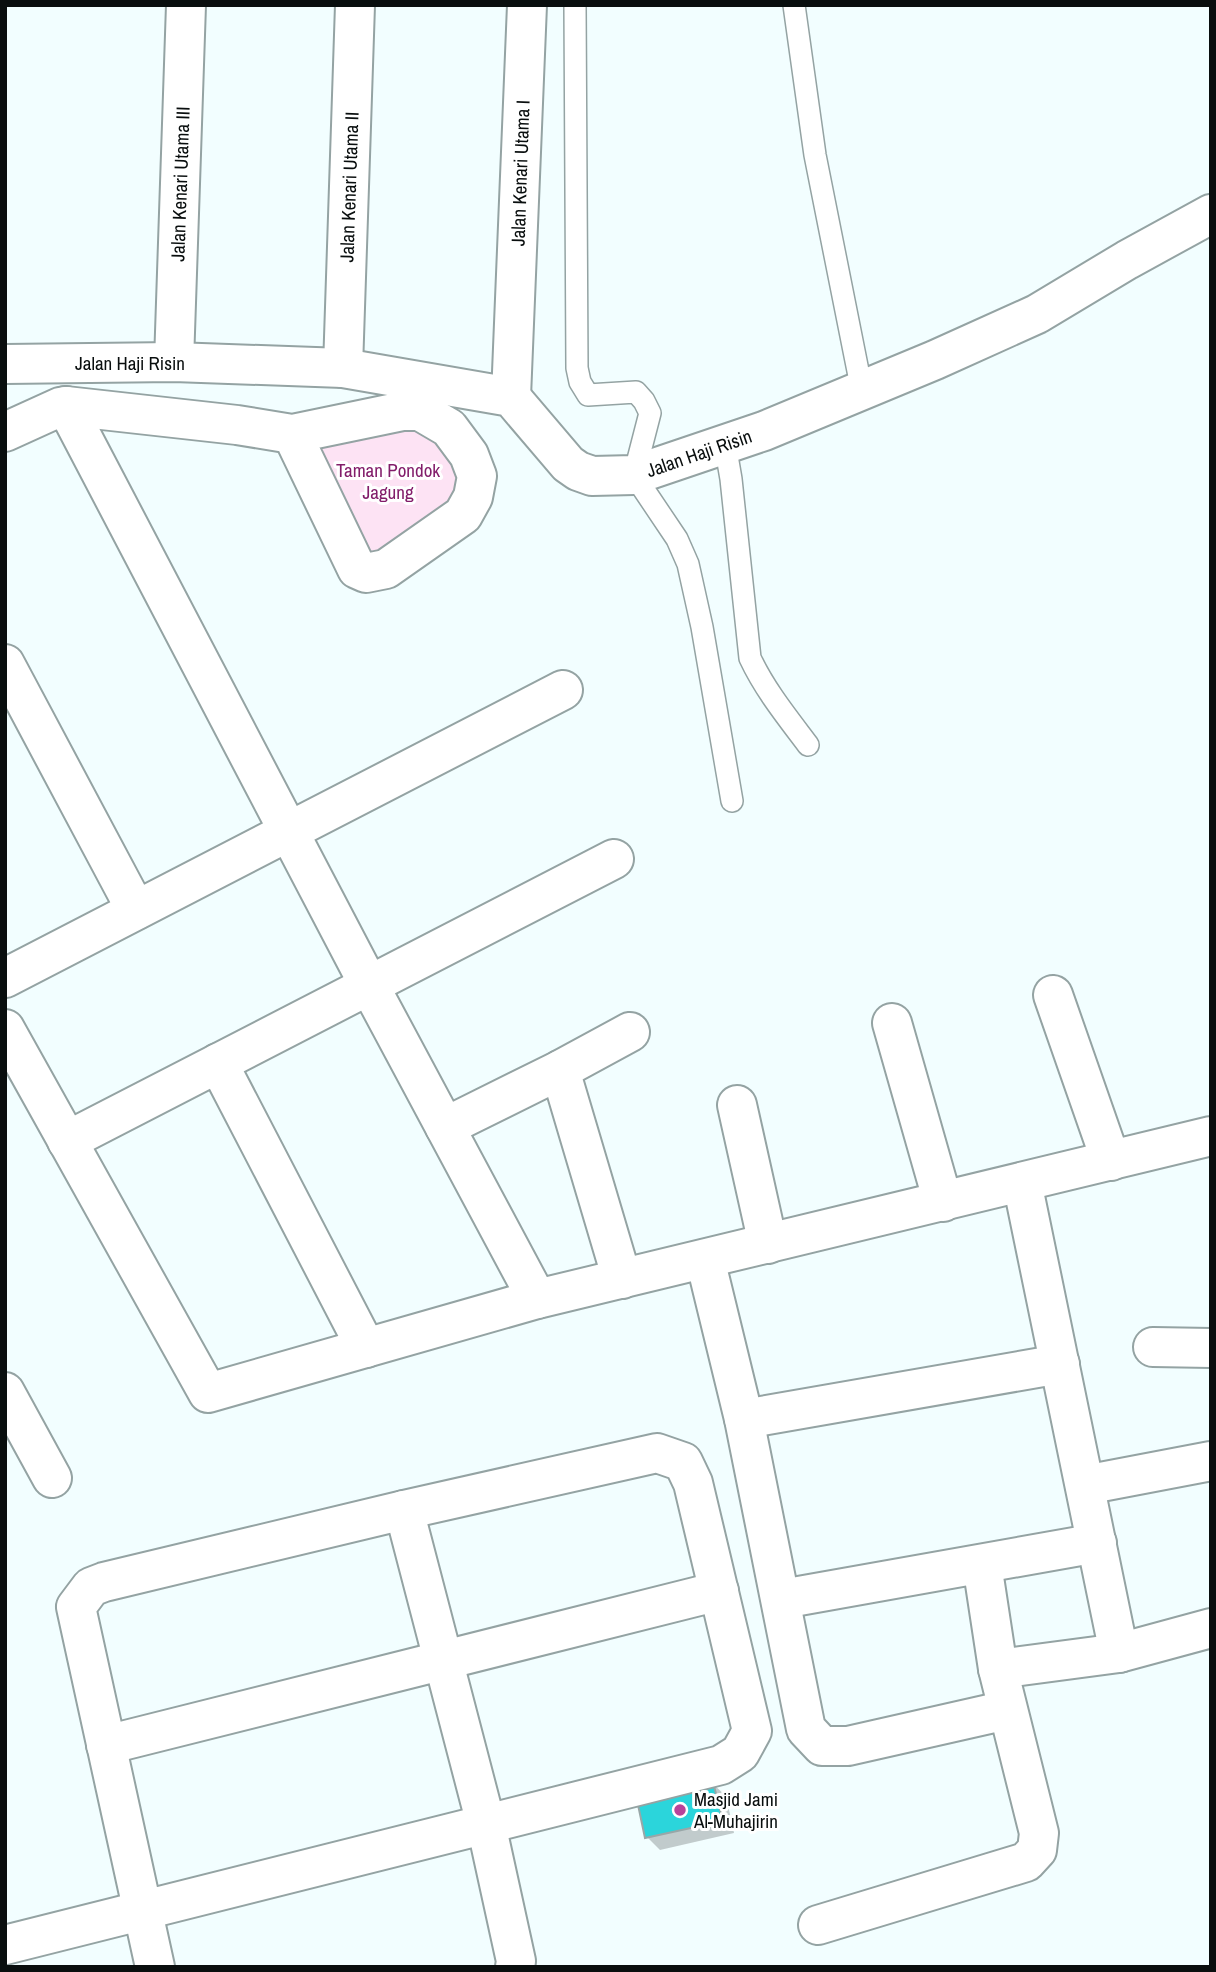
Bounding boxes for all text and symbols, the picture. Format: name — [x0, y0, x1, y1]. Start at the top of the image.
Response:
street label: Jalan Kenari Utama I — [504, 99, 536, 247]
street label: Jalan Kenari Utama III — [164, 106, 196, 262]
street label: Jalan Kenari Utama II — [333, 111, 365, 263]
street label: Jalan Haji Risin — [75, 350, 185, 376]
street label: Jalan Haji Risin — [643, 423, 755, 483]
park label: Taman Pondok Jagung — [336, 457, 440, 505]
place label: Masjid Jami Al-Muhajirin — [693, 1786, 778, 1834]
marker: Masjid Jami Al-Muhajirin — [672, 1802, 688, 1818]

